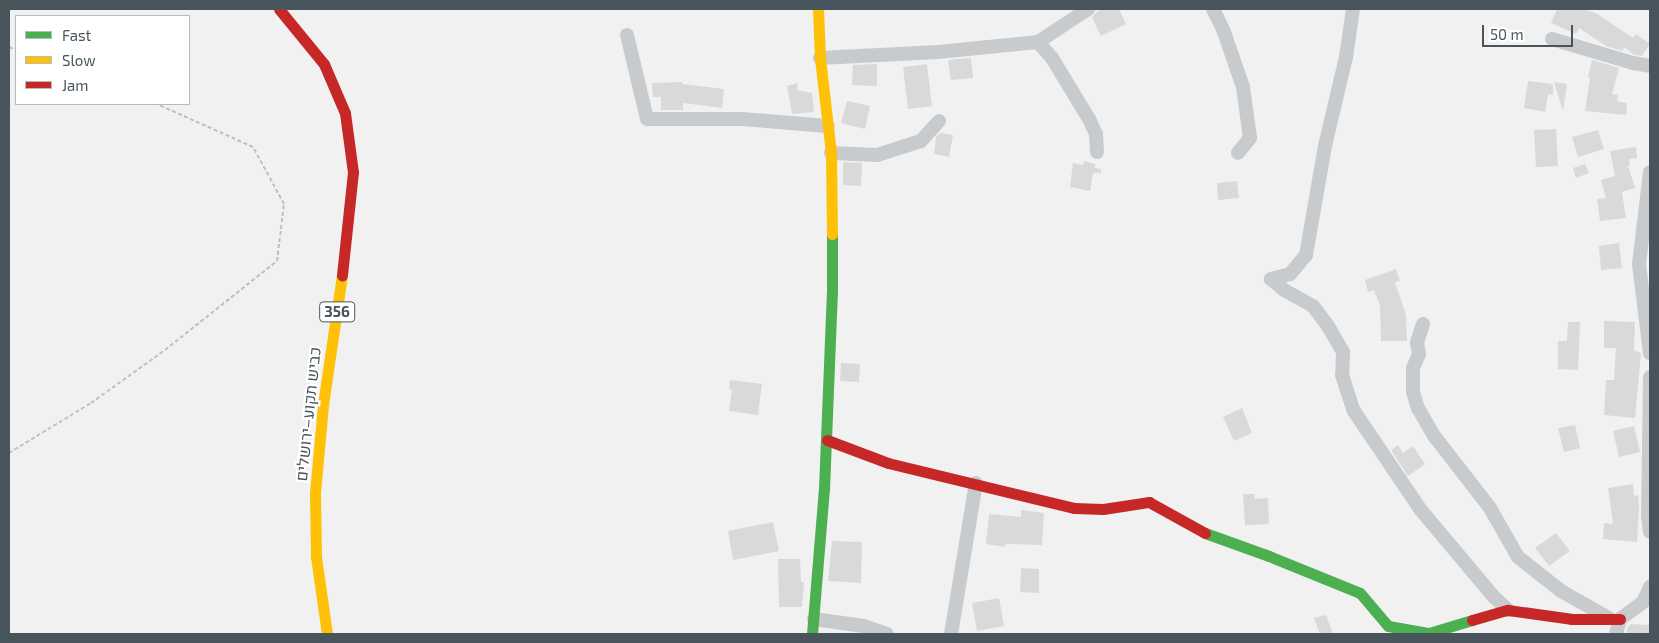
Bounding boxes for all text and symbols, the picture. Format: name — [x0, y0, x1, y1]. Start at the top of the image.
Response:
legend — [15, 15, 190, 105]
scale bar — [1484, 15, 1575, 47]
text: 50 m — [1490, 25, 1524, 43]
text: Fast — [62, 26, 91, 44]
text: Slow — [62, 51, 96, 69]
text: Jam — [62, 76, 88, 94]
road number: 356 — [318, 300, 356, 324]
street label: כביש תקוע–ירושלים — [291, 346, 325, 482]

